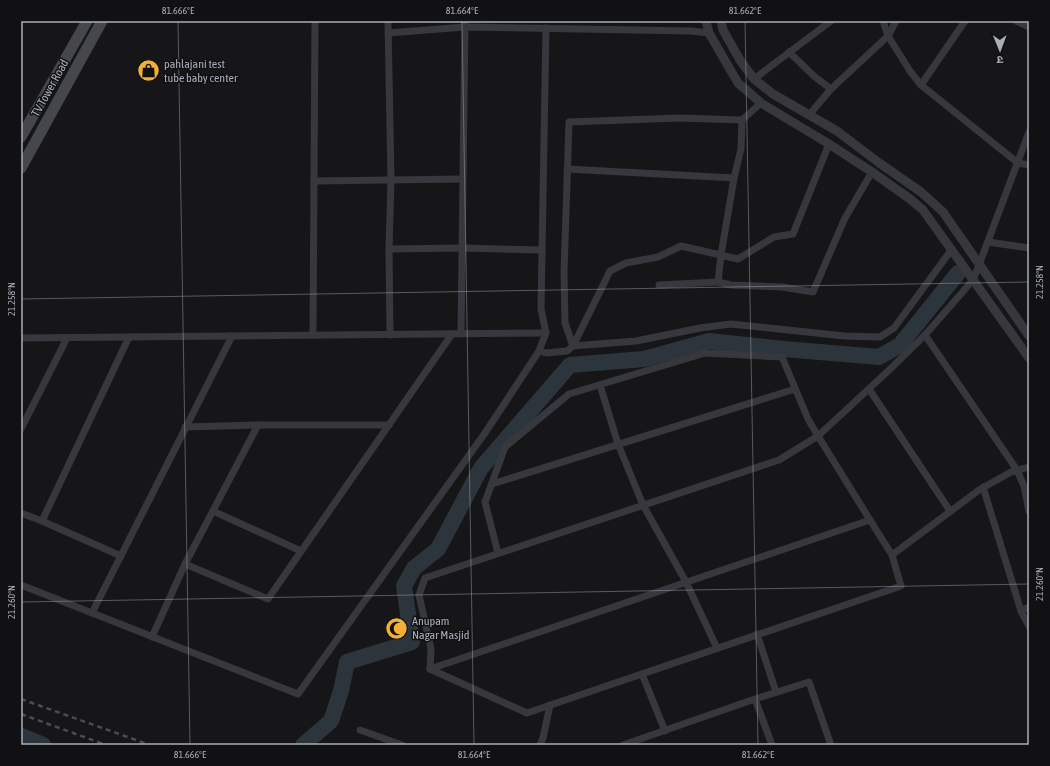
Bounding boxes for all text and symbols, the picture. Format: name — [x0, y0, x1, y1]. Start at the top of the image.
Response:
text: 81.666°E — [162, 5, 195, 16]
text: 81.664°E — [446, 5, 479, 16]
text: 81.662°E — [729, 5, 762, 16]
north arrow — [980, 30, 1020, 70]
text: उ — [996, 54, 1003, 66]
street label: TV Tower Road — [28, 57, 72, 119]
place label: pahlajani test tube baby center — [164, 57, 238, 85]
shop icon: pahlajani test tube baby center — [135, 58, 161, 84]
text: 21.258°N — [1034, 265, 1045, 299]
text: 21.258°N — [6, 282, 17, 316]
text: 21.260°N — [1034, 567, 1045, 601]
text: 21.260°N — [6, 585, 17, 619]
place label: Anupam Nagar Masjid — [412, 614, 469, 642]
mosque icon: Anupam Nagar Masjid — [383, 615, 409, 641]
text: 81.666°E — [174, 749, 207, 760]
text: 81.664°E — [458, 749, 491, 760]
text: 81.662°E — [742, 749, 775, 760]

